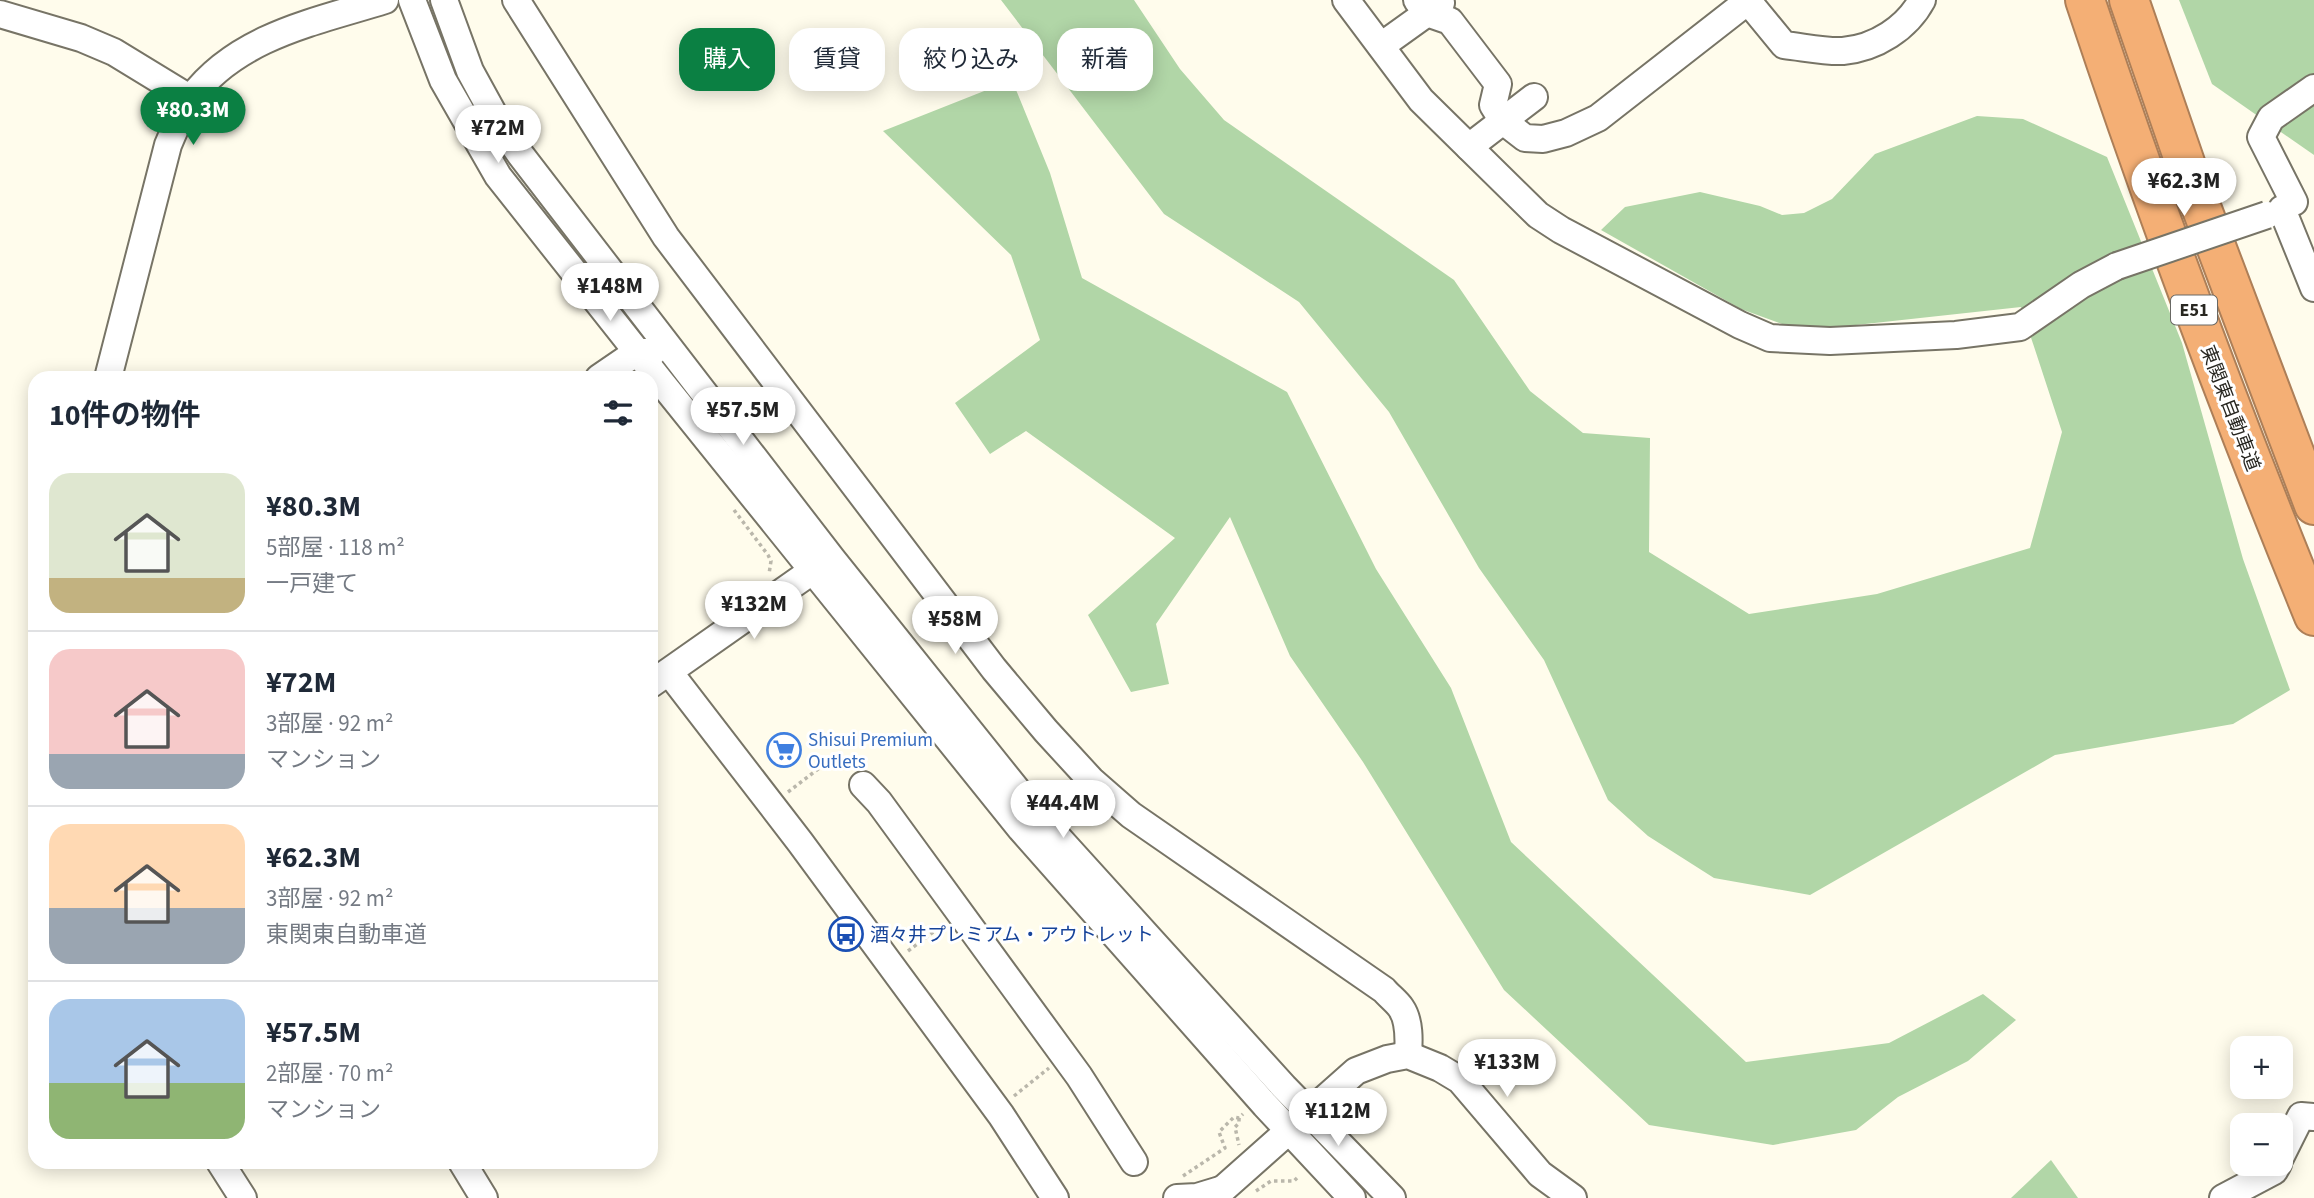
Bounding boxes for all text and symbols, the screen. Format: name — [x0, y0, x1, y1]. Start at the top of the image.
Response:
chip: 購入 — [679, 28, 775, 91]
chip: 賃貸 — [789, 28, 885, 91]
chip: 絞り込み — [899, 28, 1043, 91]
chip: 新着 — [1057, 28, 1153, 91]
pin: ¥80.3M — [136, 88, 250, 147]
text: ¥80.3M — [156, 93, 230, 126]
pin: ¥72M — [457, 106, 539, 165]
text: ¥72M — [471, 111, 525, 144]
pin: ¥62.3M — [2127, 158, 2241, 218]
text: ¥62.3M — [2147, 164, 2221, 197]
pin: ¥148M — [561, 264, 659, 323]
text: ¥148M — [577, 269, 643, 302]
road number: E51 — [2171, 296, 2217, 324]
street label: 東関東自動車道 — [2193, 342, 2266, 475]
pin: ¥57.5M — [686, 388, 800, 447]
text: ¥57.5M — [706, 393, 780, 426]
text: 10件の物件 — [49, 394, 201, 437]
icon: filters — [599, 394, 637, 432]
text: ¥80.3M — [266, 485, 361, 528]
icon: home — [105, 501, 189, 585]
text: 5部屋 · 118 m² — [266, 531, 405, 564]
text: 一戸建て — [266, 567, 358, 600]
pin: ¥132M — [705, 582, 803, 641]
text: ¥132M — [721, 587, 787, 620]
pin: ¥58M — [914, 596, 996, 656]
text: ¥58M — [928, 602, 982, 635]
text: ¥72M — [266, 661, 336, 704]
icon: home — [105, 677, 189, 761]
text: 3部屋 · 92 m² — [266, 707, 393, 740]
place label: Shisui Premium Outlets — [808, 727, 933, 776]
supermarket icon: Shisui Premium Outlets — [765, 731, 803, 769]
text: マンション — [266, 743, 381, 776]
pin: ¥44.4M — [1006, 780, 1120, 840]
text: ¥44.4M — [1026, 786, 1100, 819]
text: ¥62.3M — [266, 836, 361, 879]
icon: home — [105, 852, 189, 936]
text: 3部屋 · 92 m² — [266, 882, 393, 915]
bus stop icon: 酒々井プレミアム・アウトレット — [827, 915, 865, 953]
text: 東関東自動車道 — [266, 918, 427, 951]
place label: 酒々井プレミアム・アウトレット — [870, 922, 1154, 949]
text: ¥57.5M — [266, 1011, 361, 1054]
icon: home — [105, 1027, 189, 1111]
map controls — [2230, 1036, 2293, 1176]
button: + — [2230, 1036, 2293, 1099]
pin: ¥133M — [1458, 1040, 1556, 1099]
text: ¥133M — [1474, 1045, 1540, 1078]
text: 2部屋 · 70 m² — [266, 1057, 393, 1090]
pin: ¥112M — [1289, 1088, 1387, 1148]
text: マンション — [266, 1093, 381, 1126]
text: ¥112M — [1305, 1094, 1371, 1127]
button: − — [2230, 1113, 2293, 1176]

